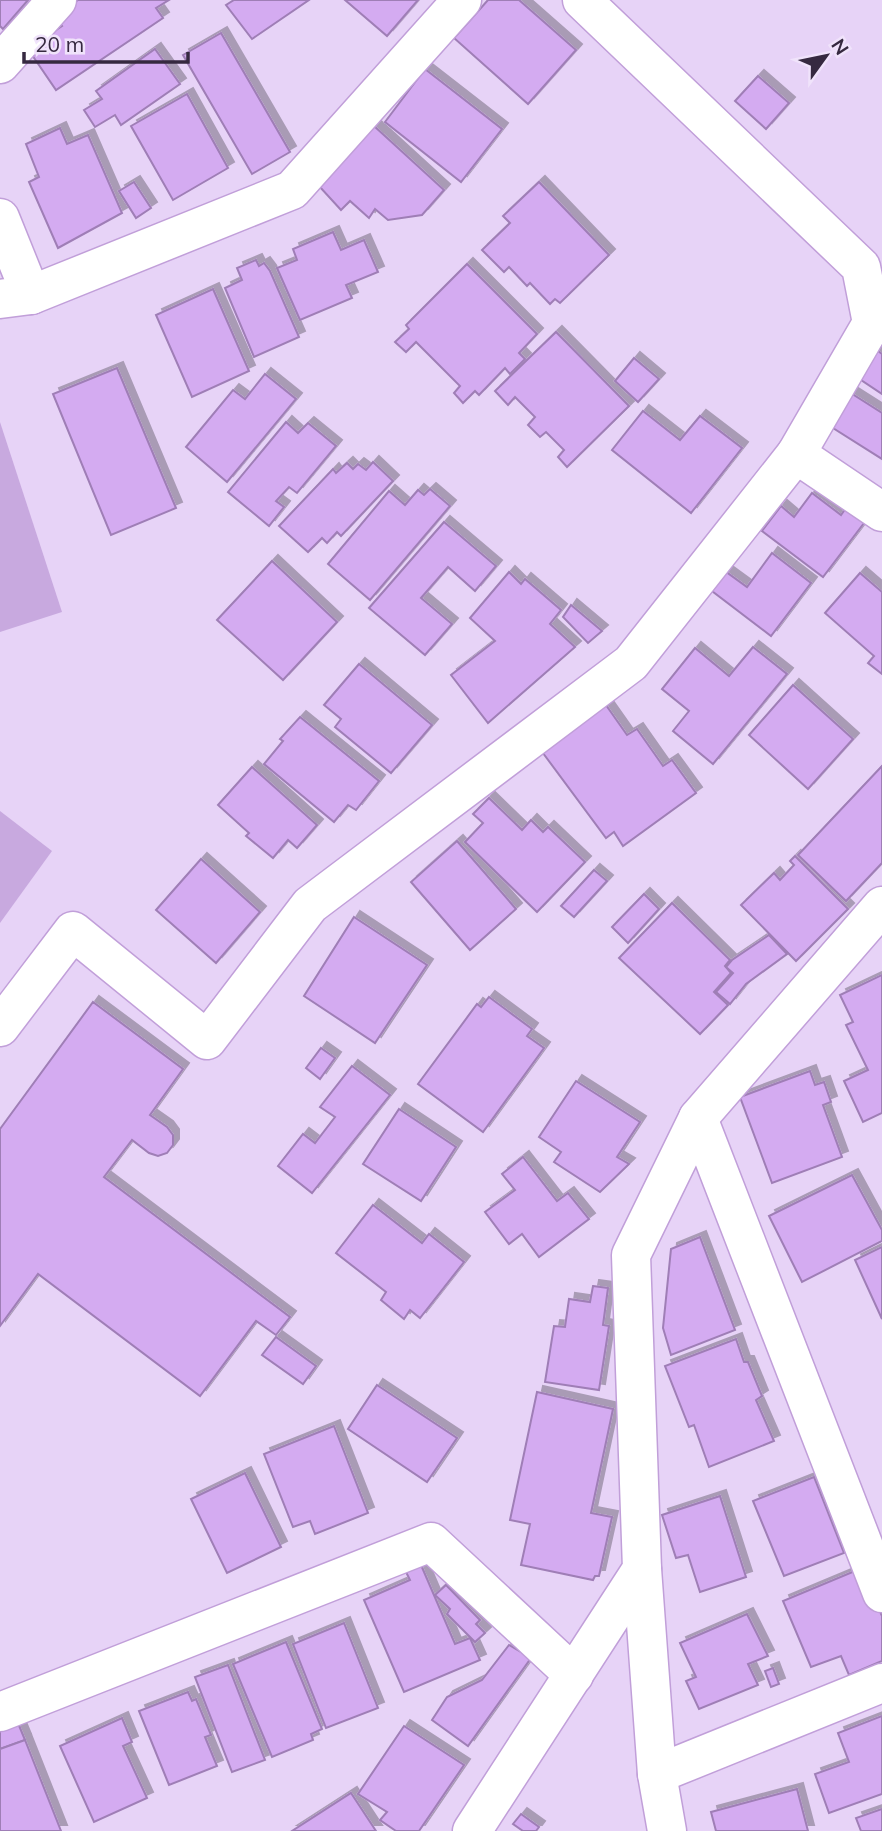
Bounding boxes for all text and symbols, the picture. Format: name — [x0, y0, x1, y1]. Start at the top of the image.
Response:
scale bar — [24, 21, 189, 65]
north arrow — [791, 21, 861, 91]
text: 20 m — [35, 31, 84, 57]
text: N — [826, 34, 854, 59]

